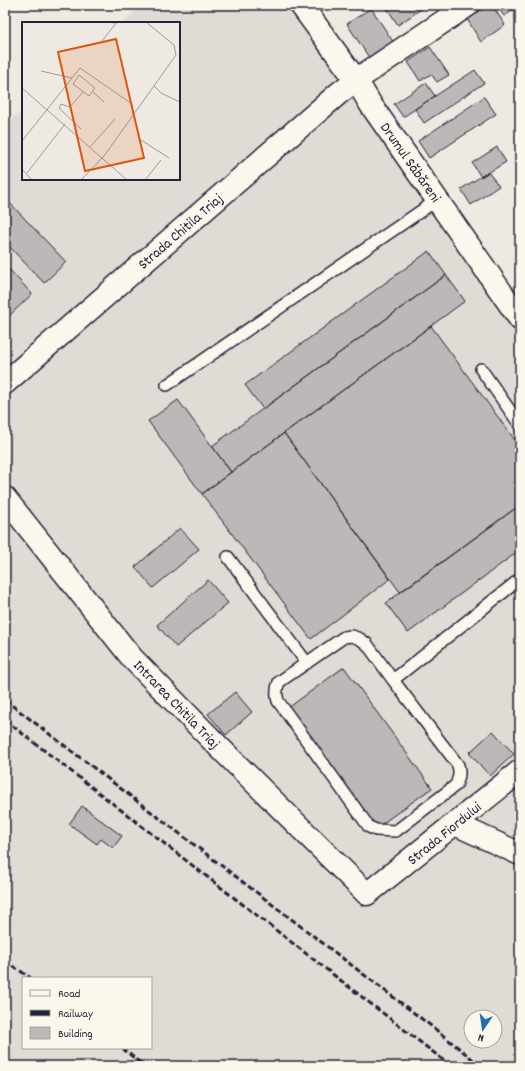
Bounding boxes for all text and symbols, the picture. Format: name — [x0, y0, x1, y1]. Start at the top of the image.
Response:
inset map — [22, 22, 180, 180]
street label: Drumul Săbăreni — [374, 119, 445, 208]
street label: Strada Chitila Triaj — [134, 189, 229, 276]
street label: Intrarea Chitila Triaj — [127, 656, 224, 755]
street label: Strada Fiordului — [403, 797, 487, 871]
legend — [22, 977, 152, 1049]
text: Road — [58, 986, 80, 1003]
text: Railway — [58, 1006, 94, 1023]
north arrow — [463, 1009, 503, 1049]
text: Building — [58, 1026, 93, 1043]
text: N — [476, 1028, 486, 1045]

